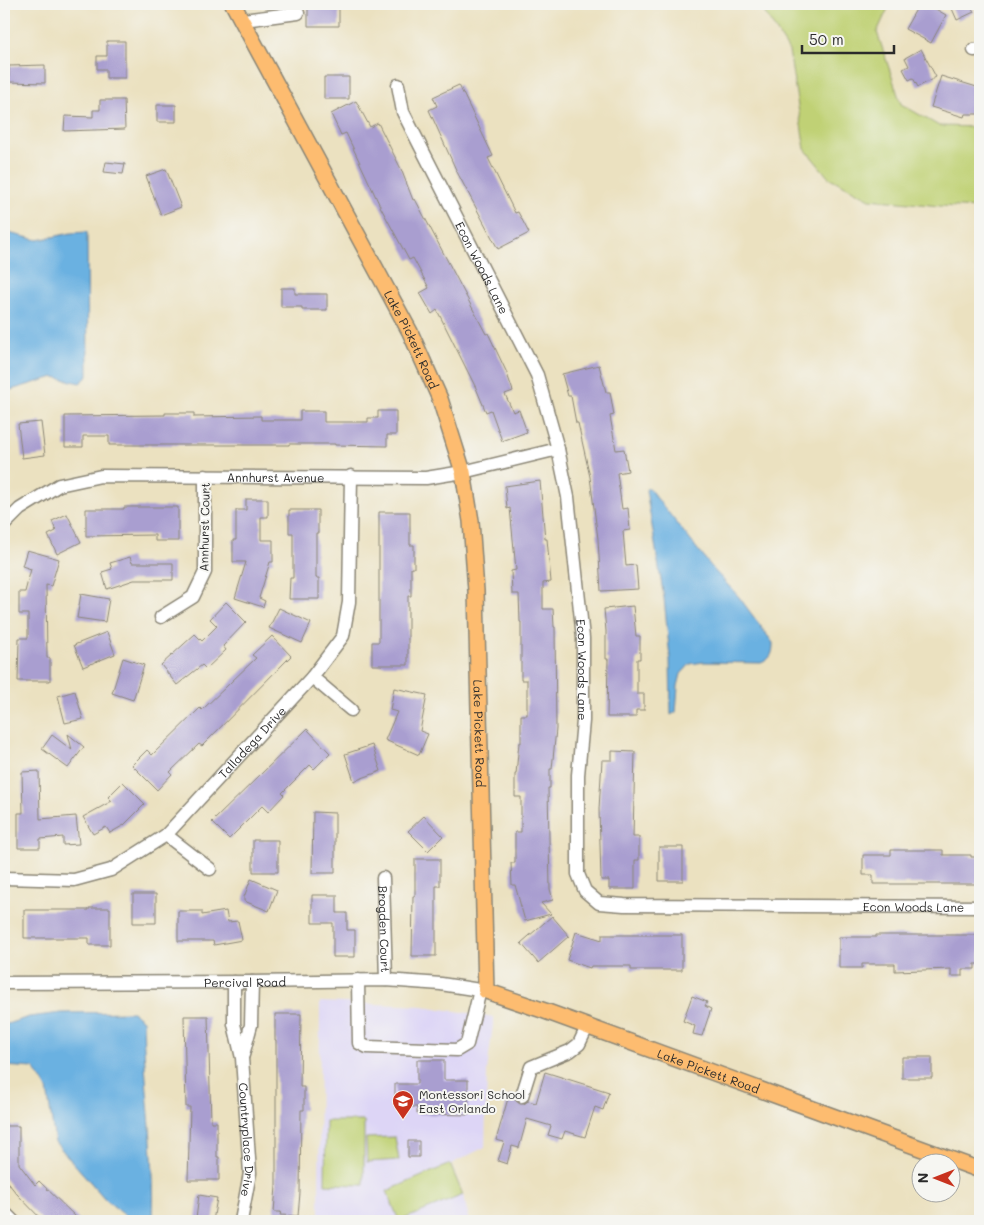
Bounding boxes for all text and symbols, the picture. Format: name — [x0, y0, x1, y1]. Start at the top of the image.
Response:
scale bar — [802, 22, 894, 54]
text: 50 m — [809, 29, 844, 49]
street label: Econ Woods Lane — [452, 219, 512, 316]
street label: Lake Pickett Road — [381, 287, 442, 391]
street label: Annhurst Avenue — [227, 469, 324, 485]
street label: Annhurst Court — [195, 482, 213, 572]
street label: Econ Woods Lane — [573, 618, 591, 720]
street label: Lake Pickett Road — [470, 679, 489, 788]
street label: Talladega Drive — [214, 703, 289, 782]
street label: Brogden Court — [375, 885, 394, 973]
street label: Econ Woods Lane — [863, 898, 964, 915]
street label: Percival Road — [204, 973, 287, 990]
street label: Lake Pickett Road — [655, 1045, 762, 1097]
street label: Countryplace Drive — [236, 1082, 258, 1198]
place label: Montessori School East Orlando — [419, 1086, 525, 1116]
school or university icon: Montessori School East Orlando — [391, 1089, 415, 1120]
north arrow — [912, 1152, 962, 1202]
text: N — [913, 1173, 932, 1183]

